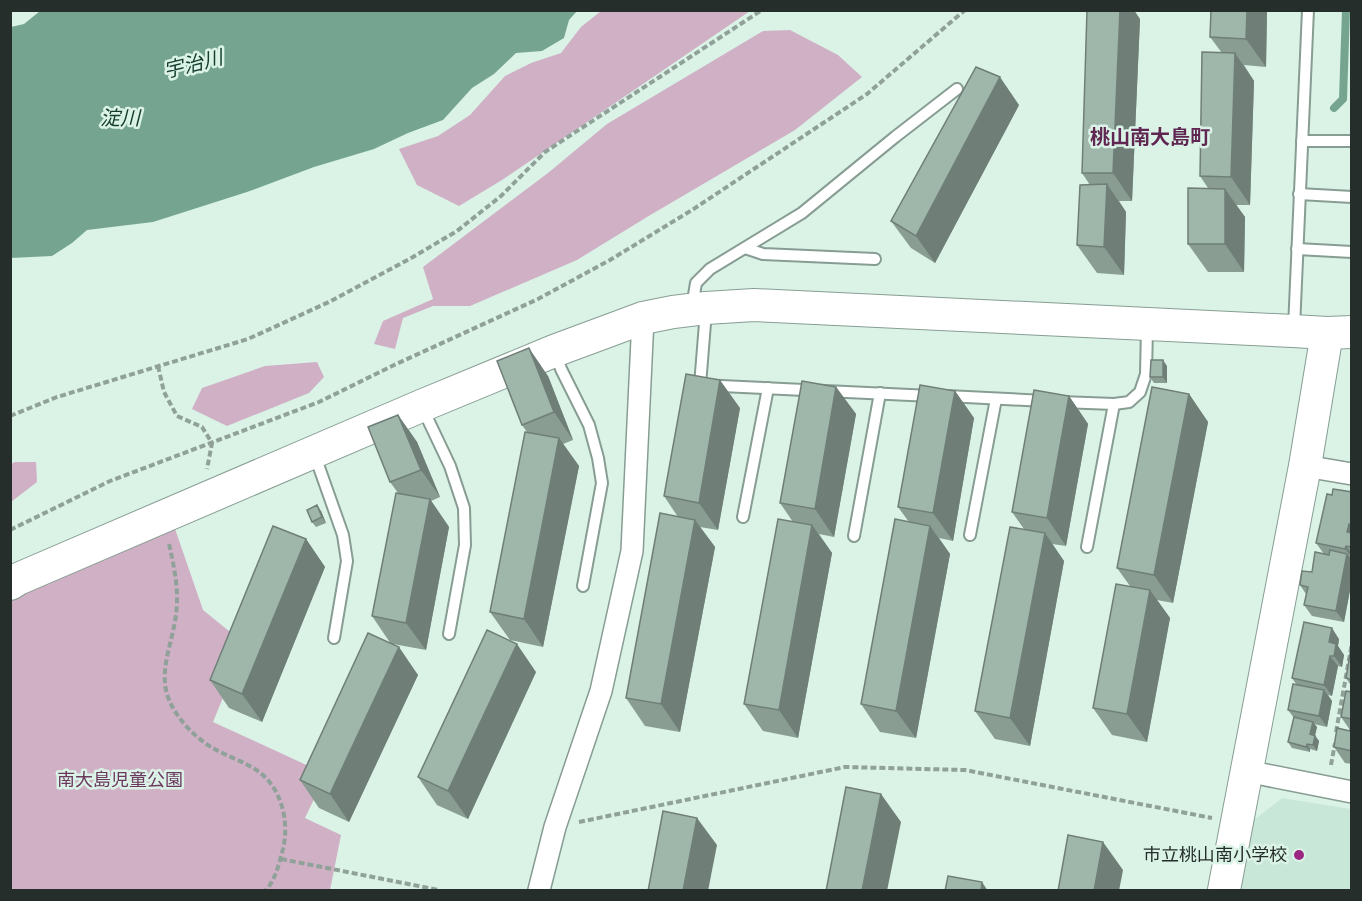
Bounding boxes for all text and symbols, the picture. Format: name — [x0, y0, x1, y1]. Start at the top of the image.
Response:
water label: 宇治川 — [161, 45, 227, 83]
water label: 淀川 — [100, 106, 142, 130]
district label: 桃山南大島町 — [1090, 125, 1210, 149]
park label: 南大島児童公園 — [57, 769, 183, 791]
place label: 市立桃山南小学校 — [1143, 844, 1287, 866]
marker: 市立桃山南小学校 — [1292, 848, 1306, 862]

